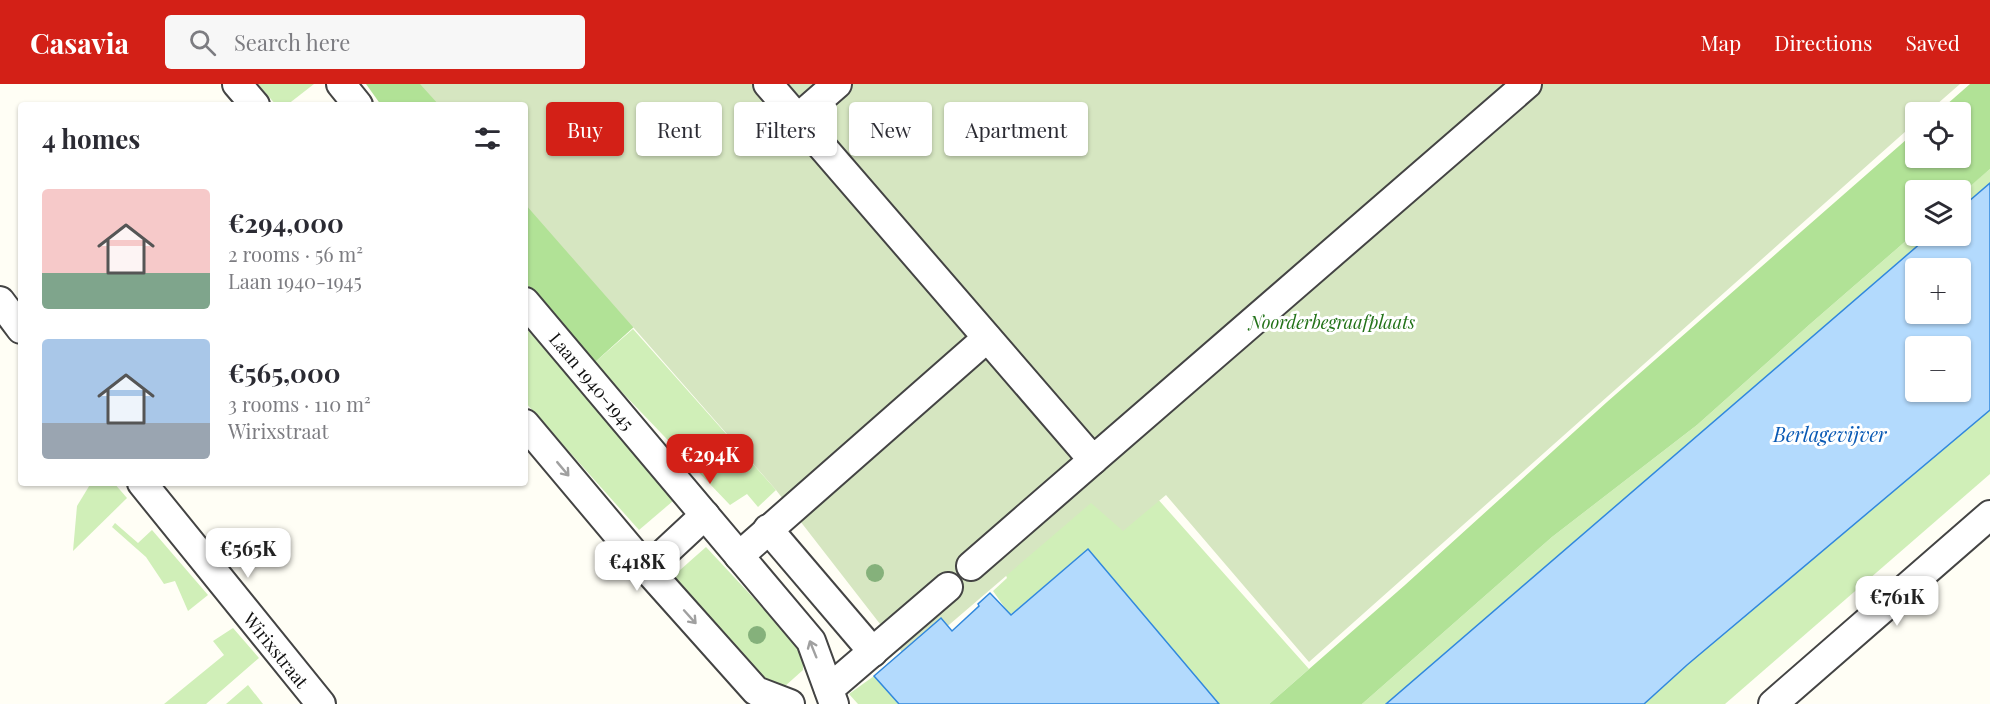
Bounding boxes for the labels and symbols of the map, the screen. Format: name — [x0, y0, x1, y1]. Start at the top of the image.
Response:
park label: Noorderbegraafplaats — [1247, 310, 1415, 334]
street label: Laan 1940-1945 — [544, 327, 640, 435]
water label: Berlagevijver — [1772, 420, 1888, 447]
pin: €294K — [668, 434, 752, 485]
one-way arrow — [556, 461, 570, 476]
pin: €565K — [206, 528, 290, 579]
pin: €418K — [595, 541, 679, 592]
pin: €761K — [1855, 576, 1939, 627]
street label: Wirixstraat — [238, 607, 314, 693]
one-way arrow — [683, 609, 697, 624]
one-way arrow — [807, 641, 818, 659]

